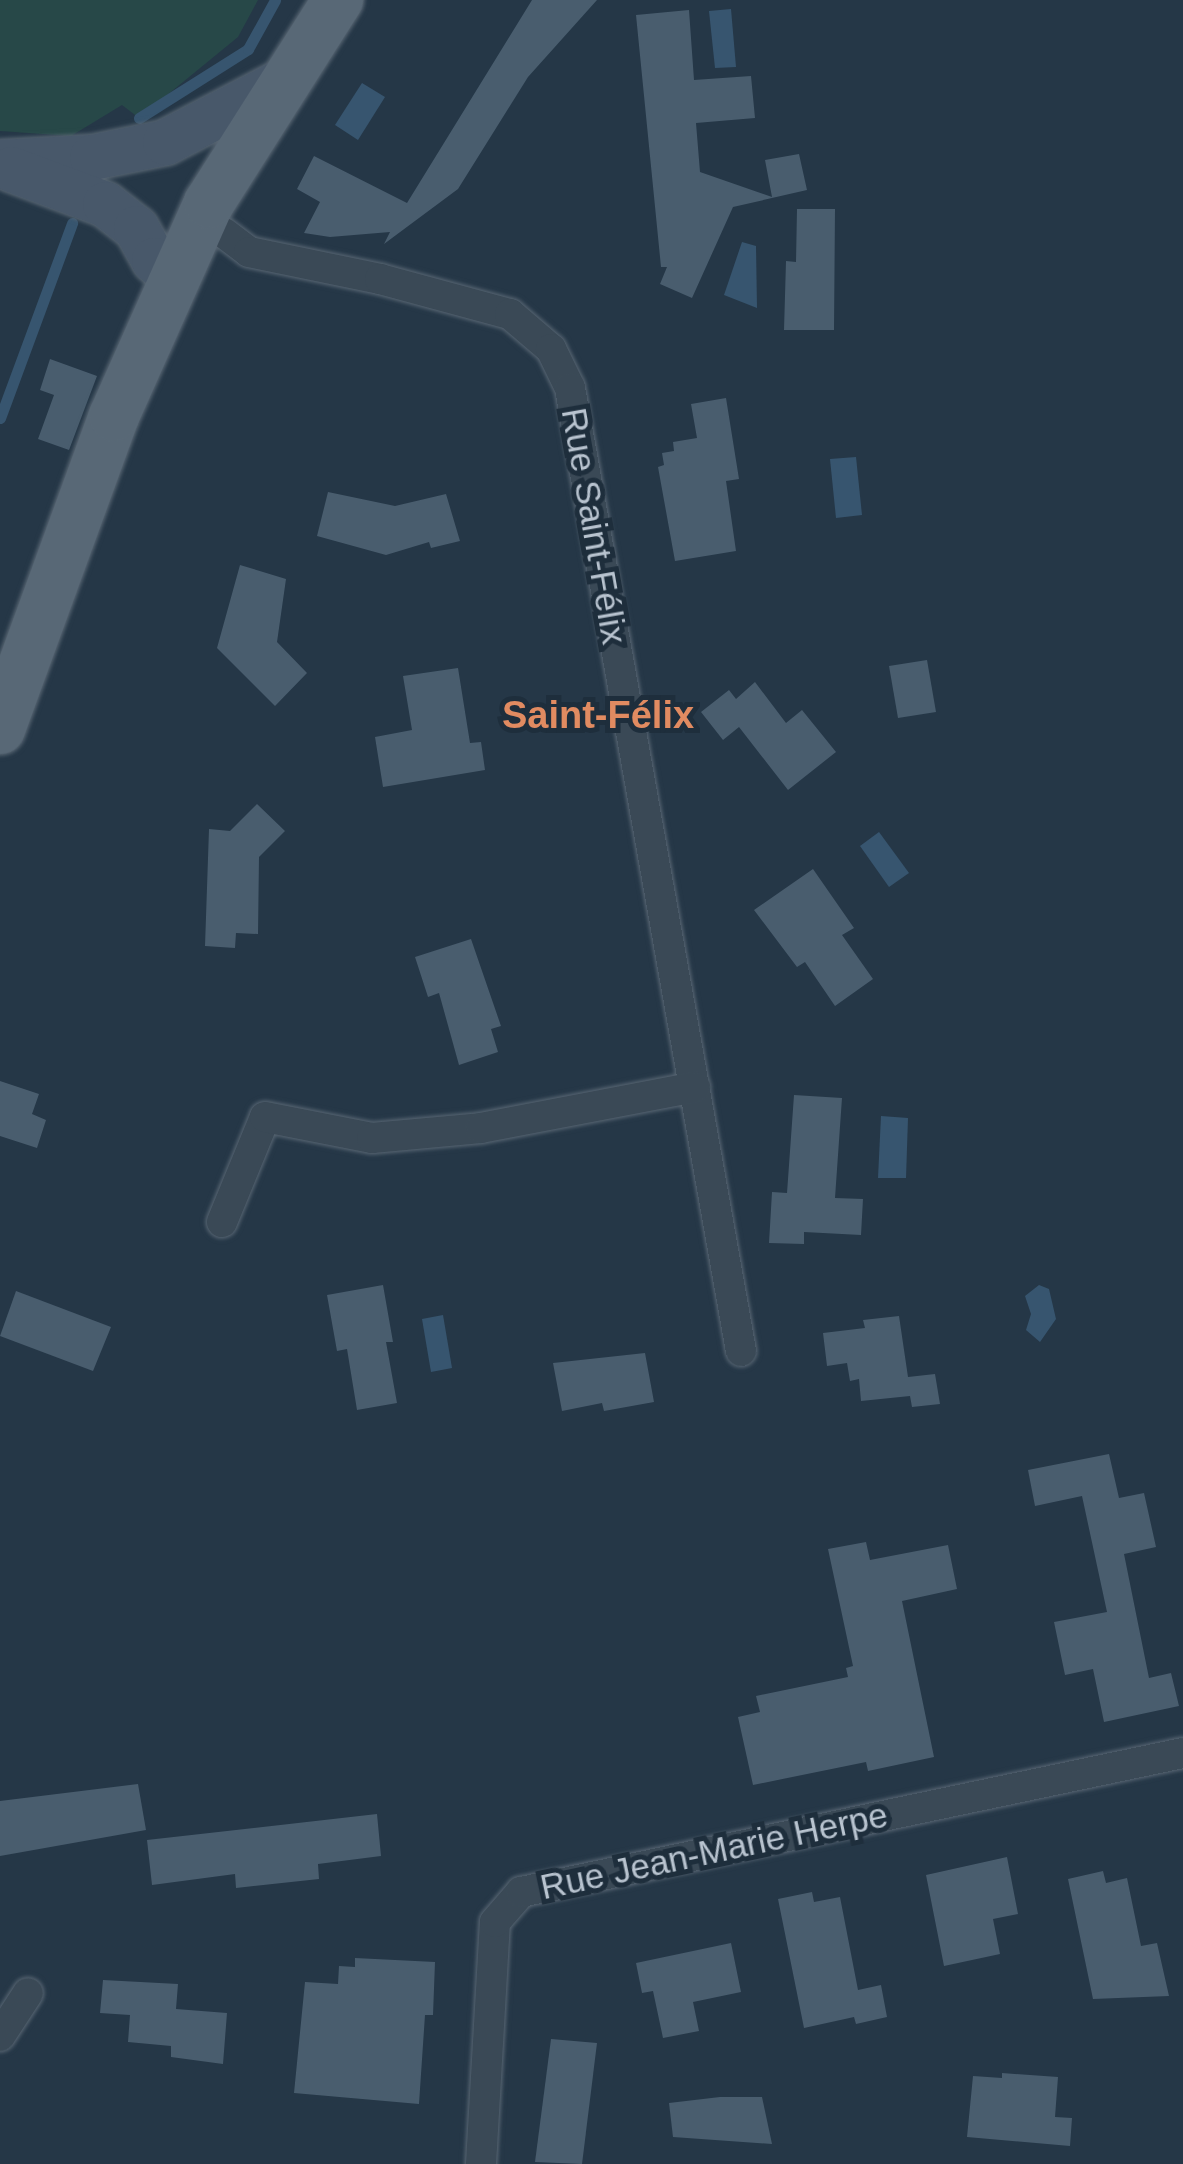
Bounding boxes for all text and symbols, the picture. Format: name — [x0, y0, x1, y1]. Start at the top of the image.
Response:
street label: Rue Saint-Félix — [553, 405, 635, 647]
district label: Saint-Félix — [502, 693, 694, 739]
street label: Rue Jean-Marie Herpe — [536, 1794, 892, 1908]

